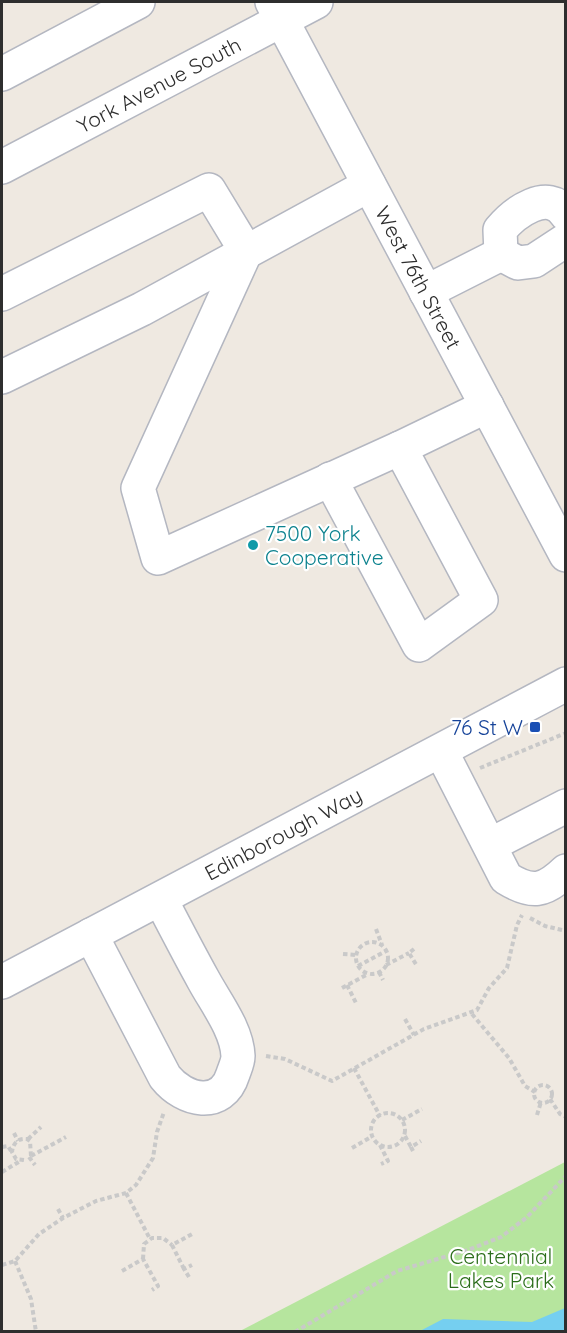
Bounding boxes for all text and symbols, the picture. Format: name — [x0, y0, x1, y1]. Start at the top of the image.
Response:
street label: York Avenue South — [72, 31, 245, 138]
street label: West 76th Street — [370, 202, 467, 353]
place label: 7500 York Cooperative — [265, 520, 384, 570]
marker: 7500 York Cooperative — [246, 538, 260, 552]
place label: 76 St W — [451, 714, 523, 740]
marker: 76 St W — [528, 720, 542, 734]
street label: Edinborough Way — [200, 781, 366, 886]
park label: Centennial Lakes Park — [448, 1243, 554, 1293]

